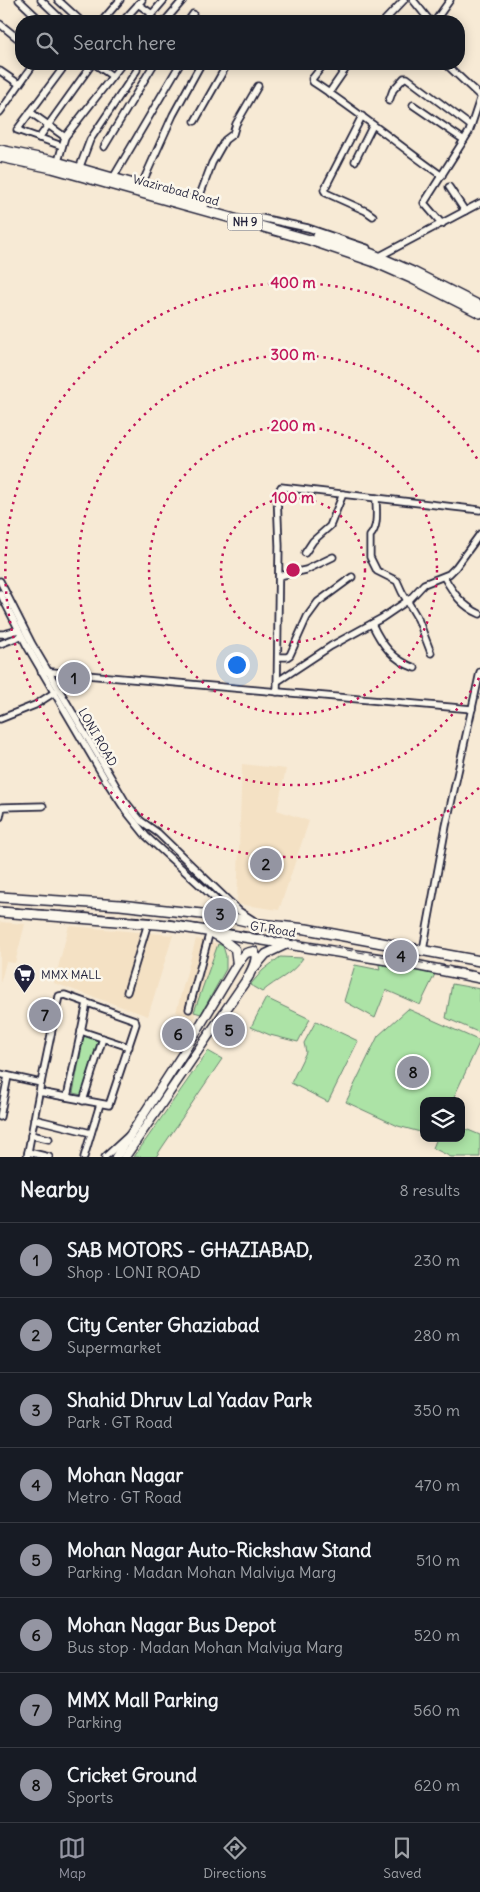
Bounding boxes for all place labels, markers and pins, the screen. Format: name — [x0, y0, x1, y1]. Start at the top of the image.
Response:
centre of rings — [284, 561, 302, 579]
pin: 1 — [58, 659, 90, 697]
pin: 2 — [250, 845, 282, 883]
pin: 3 — [204, 895, 236, 933]
pin: 4 — [385, 937, 417, 975]
supermarket icon: MMX MALL — [13, 962, 37, 993]
place label: MMX MALL — [41, 967, 102, 982]
pin: 7 — [29, 996, 61, 1034]
pin: 5 — [213, 1011, 245, 1049]
pin: 6 — [162, 1015, 194, 1053]
pin: 8 — [397, 1053, 429, 1091]

